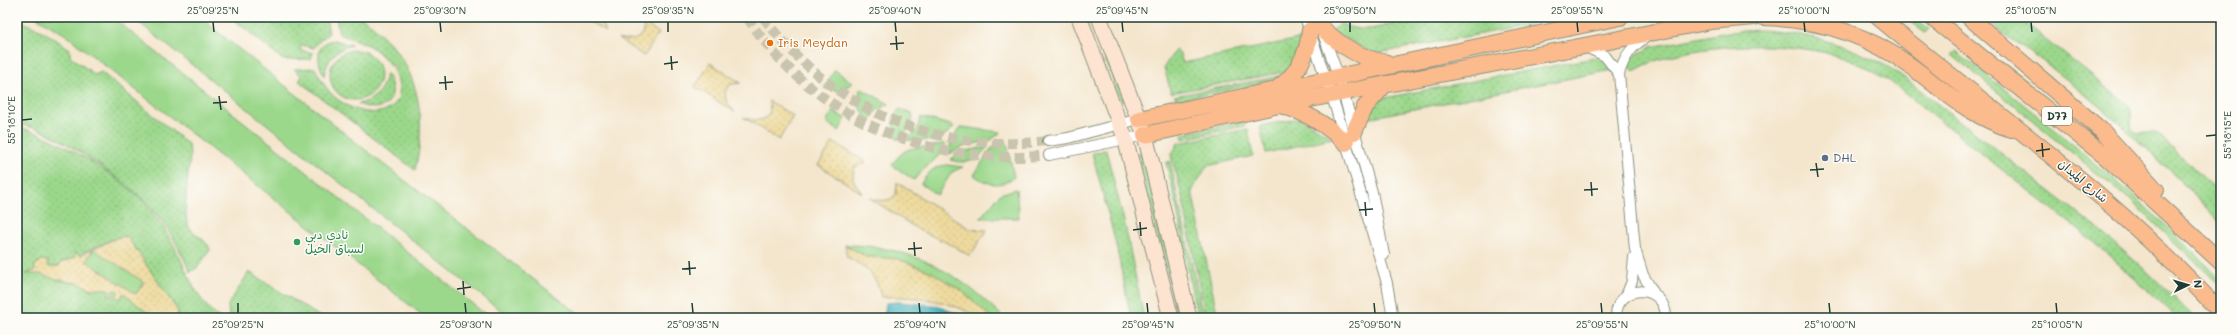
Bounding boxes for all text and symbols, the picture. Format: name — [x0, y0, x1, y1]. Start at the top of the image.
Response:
text: 25°09'25"N — [187, 3, 239, 17]
text: 25°09'30"N — [414, 3, 466, 17]
text: 25°09'35"N — [642, 3, 694, 17]
text: 25°09'40"N — [869, 3, 921, 17]
text: 25°09'45"N — [1096, 3, 1148, 17]
text: 25°09'50"N — [1324, 3, 1376, 17]
text: 25°09'55"N — [1551, 3, 1603, 17]
text: 25°10'00"N — [1778, 3, 1830, 17]
text: 25°10'05"N — [2005, 3, 2057, 17]
place label: Iris Meydan — [778, 34, 848, 50]
marker: Iris Meydan — [765, 38, 775, 48]
text: 55°18'10"E — [4, 96, 18, 144]
road number: D77 — [2042, 107, 2072, 125]
text: 55°18'15"E — [2220, 111, 2234, 159]
place label: DHL — [1833, 149, 1857, 165]
marker: DHL — [1820, 153, 1830, 163]
street label: شارع الميدان — [2054, 155, 2112, 207]
place label: نادي دبي لسباق الخيل — [305, 226, 364, 257]
marker: نادي دبي لسباق الخيل — [292, 237, 302, 247]
north arrow — [2168, 265, 2208, 305]
text: N — [2191, 279, 2206, 289]
text: 25°09'25"N — [212, 317, 264, 331]
text: 25°09'30"N — [440, 317, 492, 331]
text: 25°09'35"N — [667, 317, 719, 331]
text: 25°09'40"N — [894, 317, 946, 331]
text: 25°09'45"N — [1122, 317, 1174, 331]
text: 25°09'50"N — [1349, 317, 1401, 331]
text: 25°09'55"N — [1576, 317, 1628, 331]
text: 25°10'00"N — [1804, 317, 1856, 331]
text: 25°10'05"N — [2031, 317, 2083, 331]

